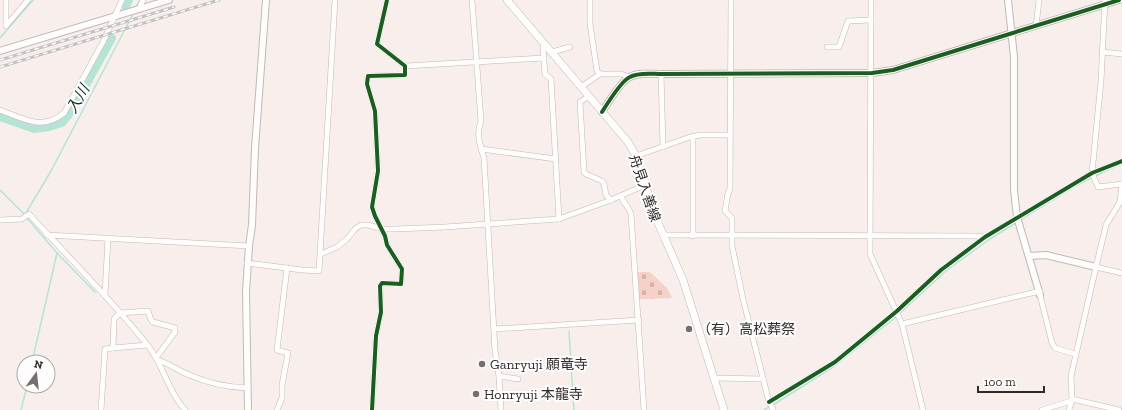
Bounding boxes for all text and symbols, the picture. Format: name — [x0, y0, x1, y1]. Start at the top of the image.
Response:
water label: 入川 — [63, 80, 94, 116]
street label: 舟見入善線 — [625, 152, 664, 224]
place label: （有）高松葬祭 — [697, 321, 795, 338]
marker: （有）高松葬祭 — [684, 324, 694, 334]
north arrow — [16, 354, 56, 394]
place label: Ganryuji 願竜寺 — [490, 356, 588, 373]
text: N — [33, 357, 45, 372]
marker: Ganryuji 願竜寺 — [477, 359, 487, 369]
scale bar — [978, 368, 1044, 394]
text: 100 m — [984, 375, 1016, 389]
place label: Honryuji 本龍寺 — [484, 386, 583, 403]
marker: Honryuji 本龍寺 — [471, 389, 481, 399]

